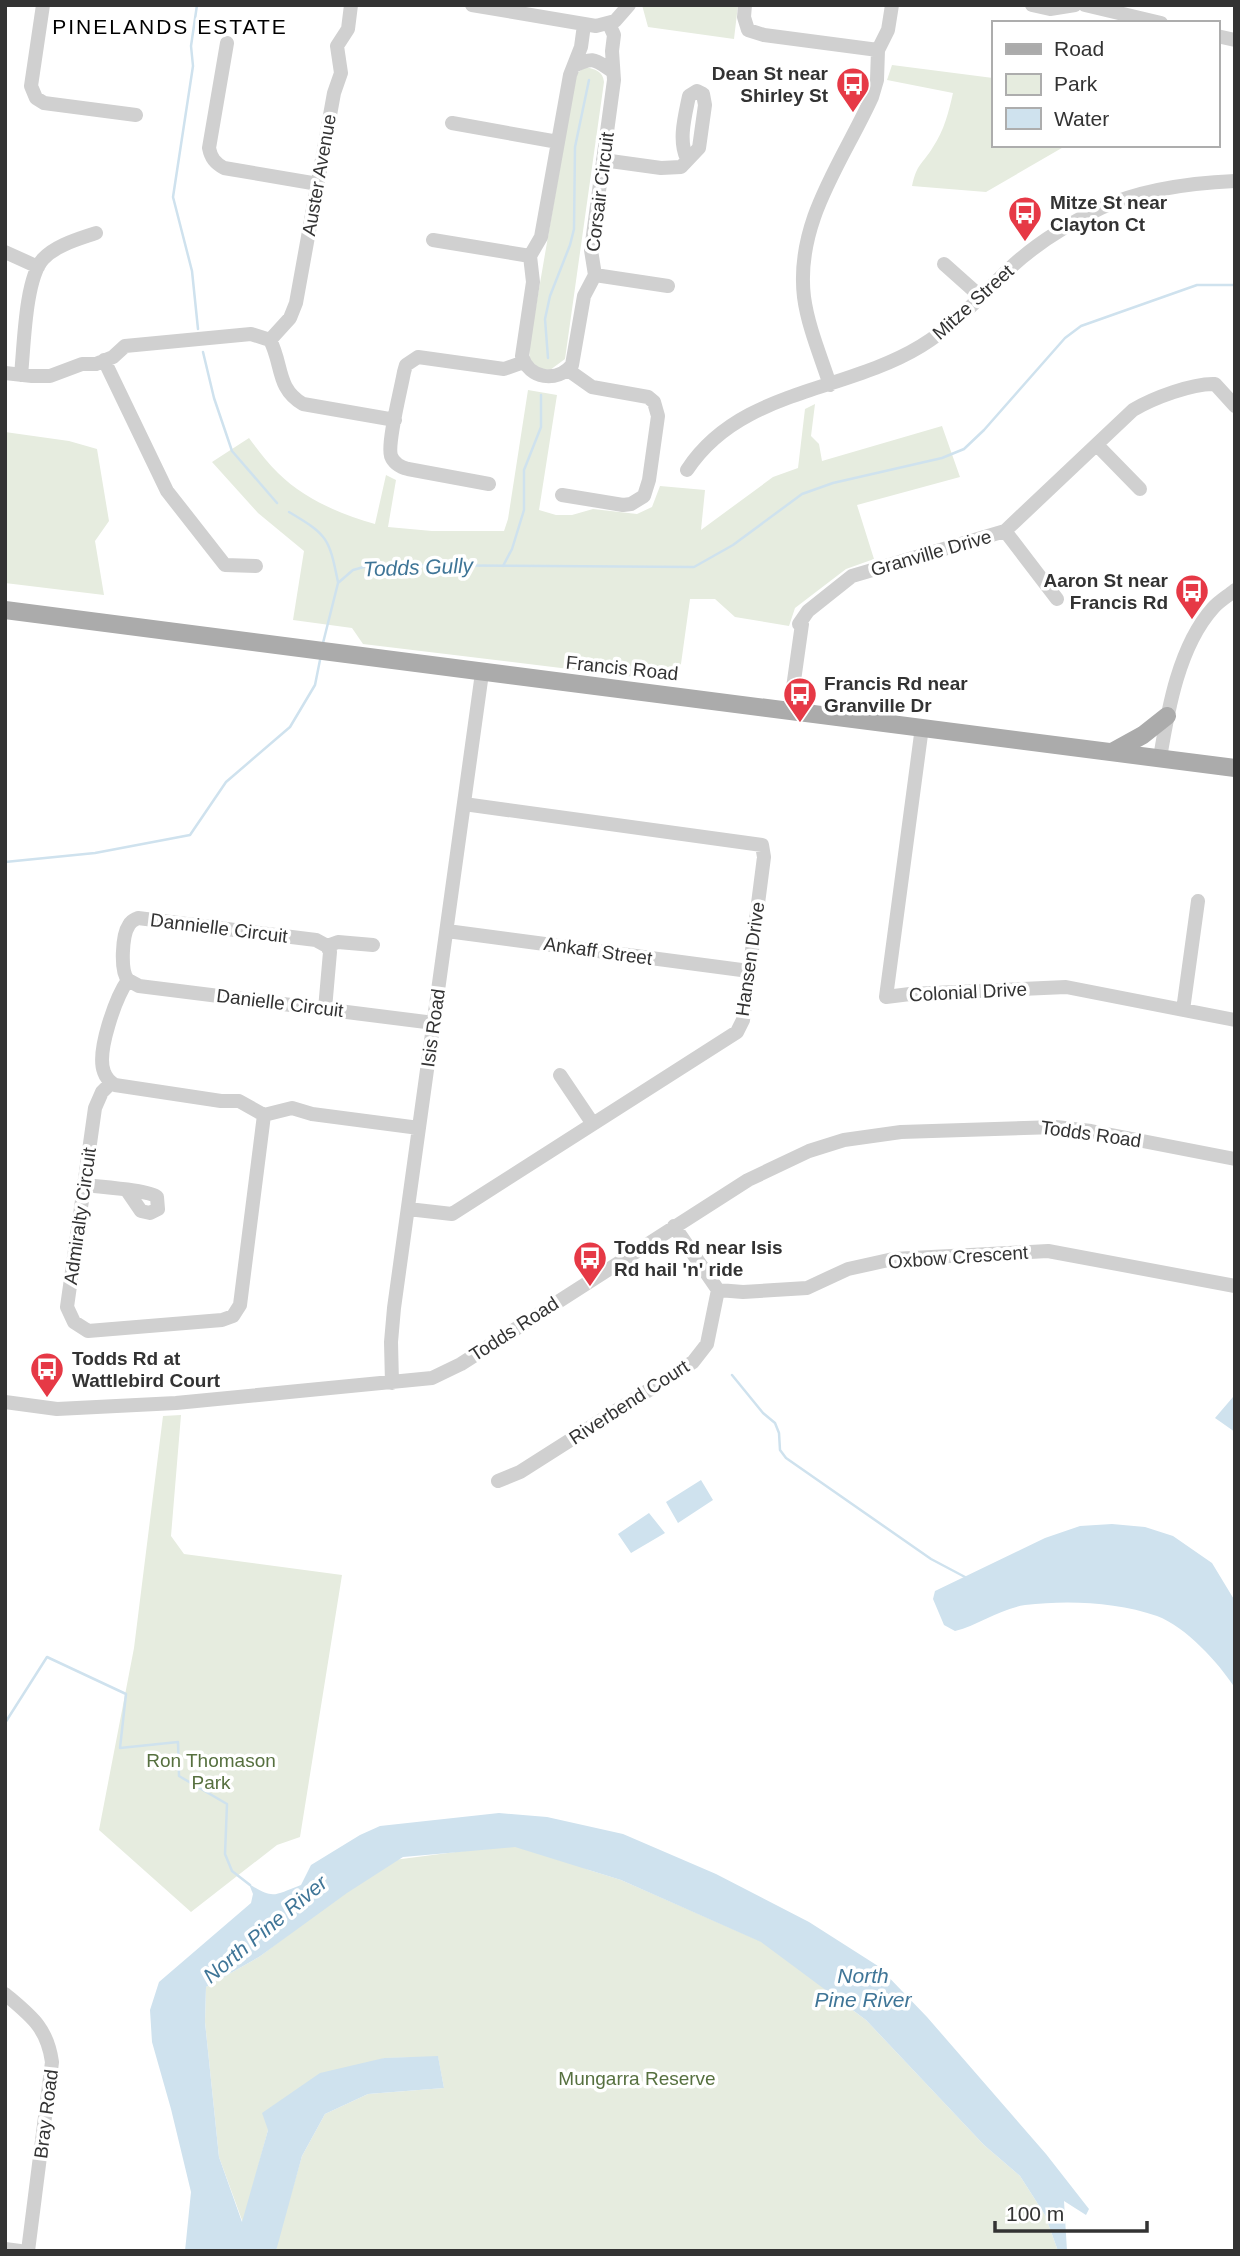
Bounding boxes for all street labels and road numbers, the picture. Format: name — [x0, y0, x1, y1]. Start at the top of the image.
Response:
street label: Auster Avenue — [298, 112, 340, 238]
street label: Corsair Circuit — [582, 130, 618, 253]
street label: Mitze Street — [928, 260, 1018, 344]
street label: Granville Drive — [868, 526, 994, 580]
street label: Francis Road — [565, 652, 679, 684]
street label: Hansen Drive — [732, 901, 768, 1017]
street label: Dannielle Circuit — [149, 909, 290, 947]
street label: Ankaff Street — [542, 933, 654, 969]
street label: Colonial Drive — [908, 978, 1028, 1006]
street label: Danielle Circuit — [215, 985, 345, 1021]
street label: Isis Road — [417, 987, 449, 1069]
street label: Todds Road — [1039, 1117, 1143, 1151]
street label: Admiralty Circuit — [60, 1145, 100, 1286]
street label: Oxbow Crescent — [887, 1242, 1029, 1272]
street label: Todds Road — [466, 1293, 562, 1365]
street label: Riverbend Court — [565, 1355, 693, 1448]
street label: Bray Road — [30, 2068, 62, 2160]

